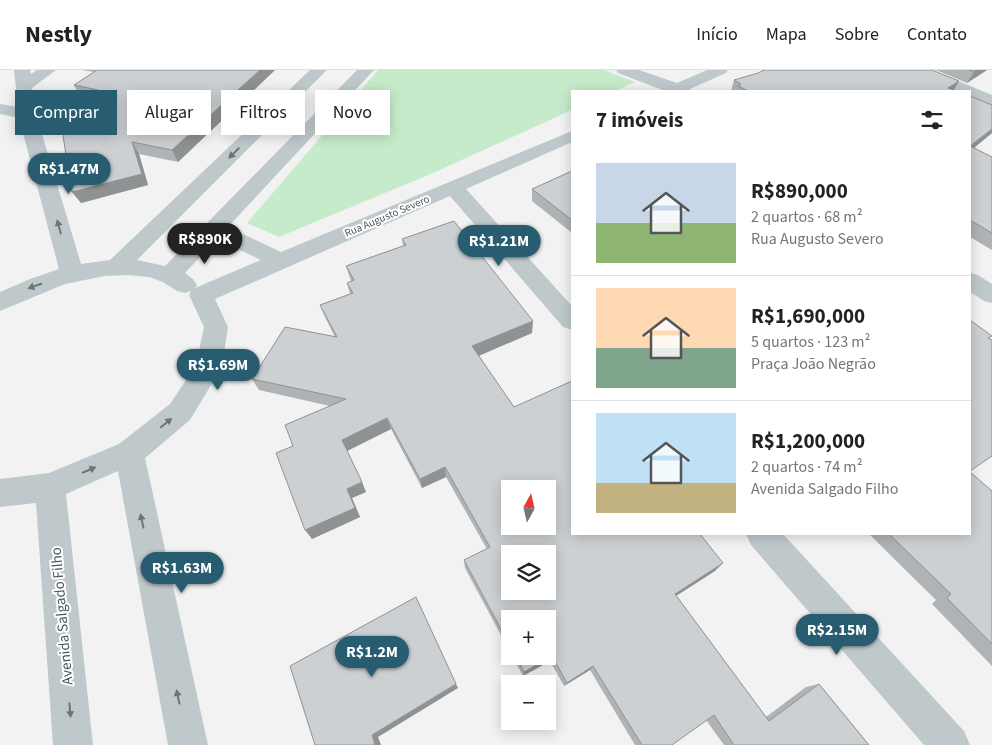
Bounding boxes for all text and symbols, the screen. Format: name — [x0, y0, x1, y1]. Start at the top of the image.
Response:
text: Nestly — [25, 17, 92, 52]
text: Início — [696, 22, 738, 47]
text: Mapa — [766, 22, 807, 47]
text: Sobre — [835, 22, 879, 47]
text: Contato — [907, 22, 967, 47]
chip: Comprar — [15, 90, 117, 135]
chip: Alugar — [127, 90, 211, 135]
chip: Filtros — [221, 90, 305, 135]
chip: Novo — [315, 90, 390, 135]
text: 7 imóveis — [596, 105, 683, 135]
icon: filters — [918, 106, 946, 134]
one-way arrow — [228, 147, 240, 159]
pin: R$1.47M — [23, 152, 115, 195]
text: R$1.47M — [39, 158, 99, 180]
text: R$890,000 — [751, 176, 848, 206]
icon: home — [636, 183, 696, 243]
street label: Rua Augusto Severo — [342, 191, 432, 241]
text: 2 quartos · 68 m² — [751, 206, 863, 228]
one-way arrow — [55, 219, 63, 234]
pin: R$890K — [164, 222, 246, 265]
pin: R$1.21M — [453, 224, 545, 267]
text: R$890K — [178, 228, 232, 250]
text: Rua Augusto Severo — [751, 228, 884, 250]
text: R$1.21M — [469, 230, 529, 252]
one-way arrow — [28, 283, 43, 291]
text: R$1,690,000 — [751, 301, 865, 331]
icon: home — [636, 308, 696, 368]
text: 5 quartos · 123 m² — [751, 331, 870, 353]
pin: R$1.69M — [172, 348, 264, 391]
text: Praça João Negrão — [751, 353, 876, 375]
text: R$1.69M — [188, 354, 248, 376]
one-way arrow — [159, 417, 172, 428]
text: R$1,200,000 — [751, 426, 865, 456]
icon: home — [636, 433, 696, 493]
text: 2 quartos · 74 m² — [751, 456, 863, 478]
one-way arrow — [82, 466, 96, 474]
text: Avenida Salgado Filho — [751, 478, 898, 500]
north arrow — [501, 480, 556, 535]
map controls — [501, 480, 556, 730]
one-way arrow — [138, 512, 146, 528]
button: layers — [501, 545, 556, 600]
street label: Avenida Salgado Filho — [46, 546, 78, 686]
pin: R$1.63M — [136, 552, 228, 594]
text: R$1.63M — [152, 557, 212, 579]
button: + — [501, 610, 556, 665]
pin: R$2.15M — [791, 614, 883, 656]
text: R$2.15M — [807, 619, 867, 641]
pin: R$1.2M — [331, 636, 413, 678]
text: R$1.2M — [346, 641, 398, 663]
button: − — [501, 675, 556, 730]
one-way arrow — [174, 689, 182, 705]
one-way arrow — [66, 702, 74, 718]

